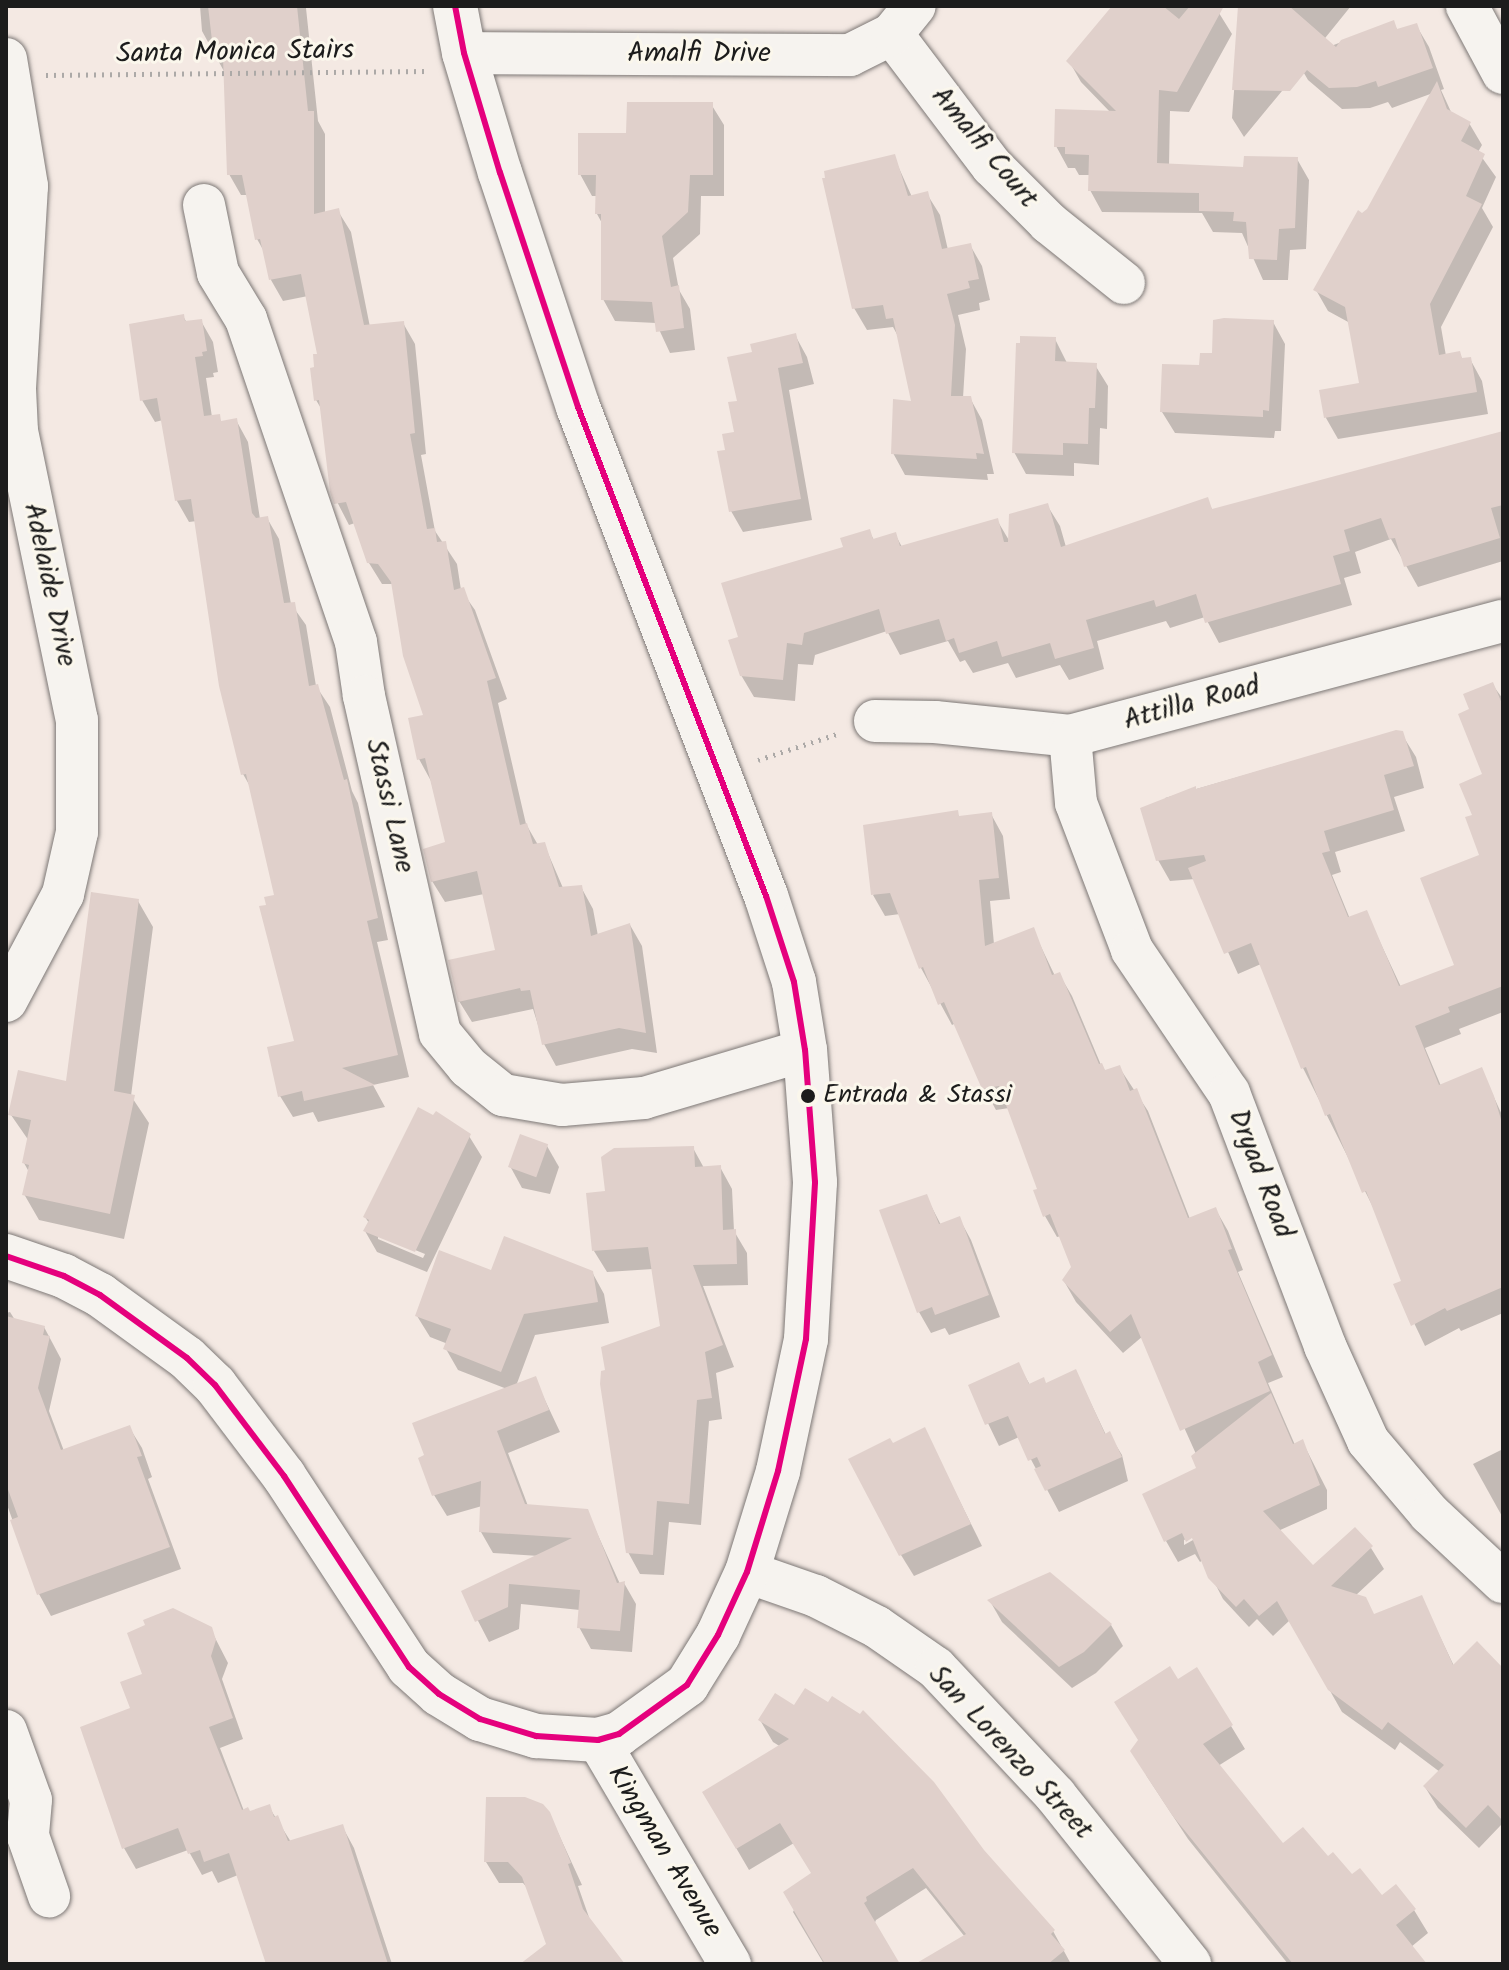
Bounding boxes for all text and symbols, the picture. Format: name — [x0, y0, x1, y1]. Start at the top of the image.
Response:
street label: Santa Monica Stairs — [116, 34, 354, 72]
street label: Amalfi Drive — [627, 37, 771, 71]
street label: Amalfi Court — [923, 80, 1045, 216]
street label: Adelaide Drive — [15, 500, 83, 670]
street label: Attilla Road — [1120, 670, 1264, 738]
street label: Stassi Lane — [357, 736, 421, 876]
place label: Entrada & Stassi — [823, 1080, 1012, 1112]
marker: Entrada & Stassi — [800, 1088, 816, 1104]
street label: Dryad Road — [1220, 1105, 1300, 1243]
street label: San Lorenzo Street — [921, 1659, 1099, 1847]
street label: Kingman Avenue — [599, 1760, 729, 1944]

